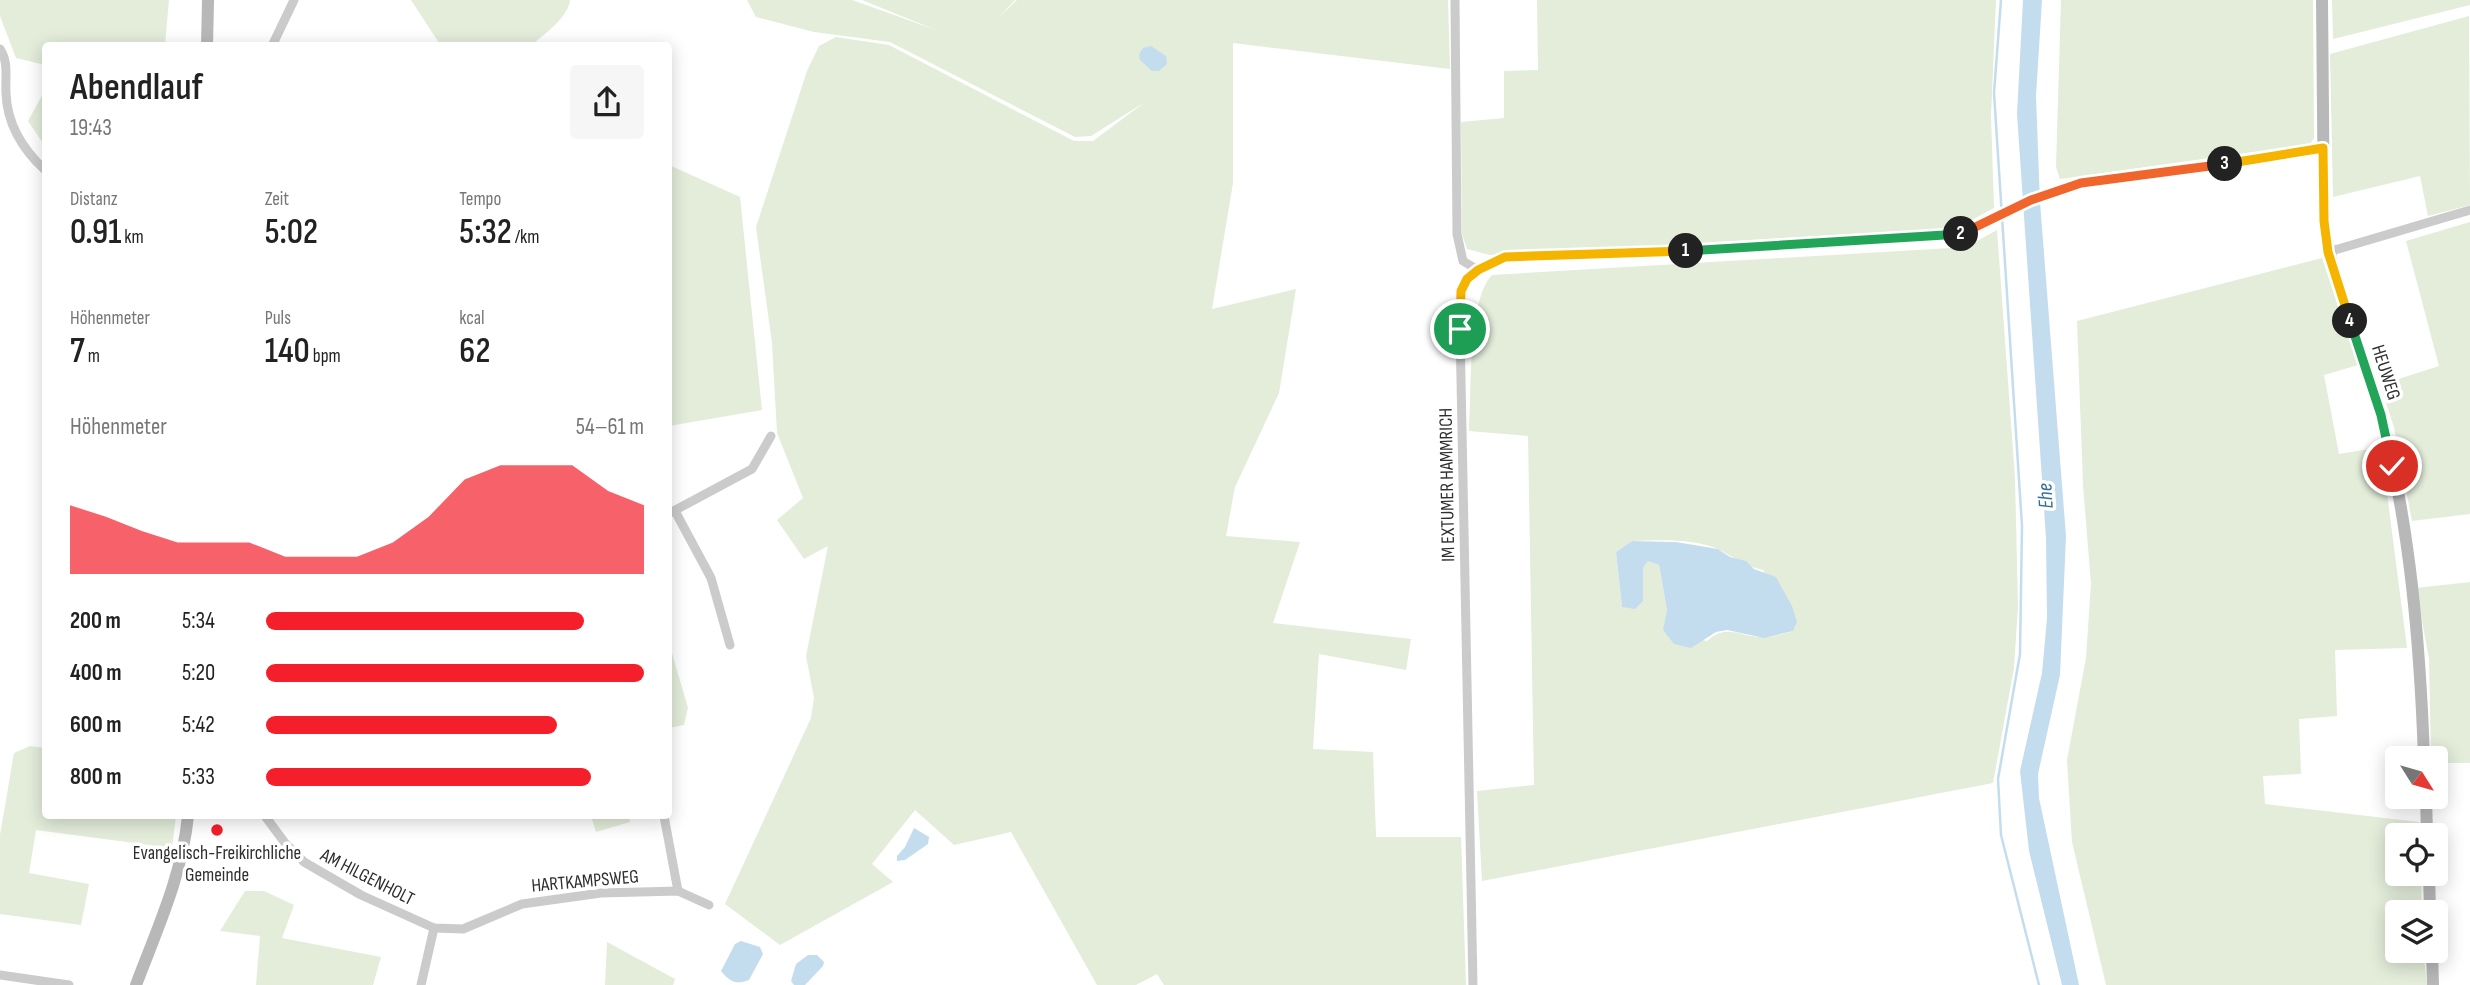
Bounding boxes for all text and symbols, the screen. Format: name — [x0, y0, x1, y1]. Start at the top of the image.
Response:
text: Abendlauf — [70, 65, 203, 110]
button: share — [570, 65, 644, 139]
text: 19:43 — [70, 114, 112, 142]
pin: 3 — [2208, 146, 2242, 182]
text: 3 — [2220, 152, 2229, 175]
text: Distanz — [70, 188, 118, 211]
text: Zeit — [265, 188, 289, 211]
text: Tempo — [459, 188, 501, 211]
text: 0.91 — [70, 211, 121, 254]
text: 5:02 — [265, 211, 318, 254]
text: 5:32 — [459, 211, 512, 254]
pin: 2 — [1944, 216, 1979, 252]
text: 2 — [1956, 222, 1965, 245]
text: km — [121, 226, 144, 249]
text: /km — [512, 226, 539, 249]
pin: 1 — [1668, 233, 1704, 268]
text: 1 — [1682, 239, 1689, 262]
pin — [1430, 299, 1490, 359]
pin: 4 — [2332, 304, 2368, 338]
text: Höhenmeter — [70, 307, 150, 330]
text: Puls — [265, 307, 291, 330]
text: kcal — [459, 307, 484, 330]
text: 4 — [2345, 309, 2354, 332]
icon: arrive — [1441, 310, 1479, 348]
text: 7 — [70, 330, 85, 373]
text: 140 — [265, 330, 310, 373]
text: 62 — [459, 330, 491, 373]
street label: HEUWEG — [2366, 342, 2405, 403]
text: m — [85, 345, 100, 368]
text: bpm — [310, 345, 341, 368]
street label: IM EXTUMER HAMMRICH — [1435, 408, 1460, 562]
text: Höhenmeter — [70, 413, 167, 441]
text: 54–61 m — [576, 413, 644, 441]
pin — [2362, 436, 2422, 496]
icon: check — [2373, 447, 2411, 485]
water label: Ehe — [2032, 483, 2059, 509]
text: 200 m — [70, 607, 121, 635]
text: 5:34 — [182, 607, 215, 635]
text: 400 m — [70, 659, 121, 687]
text: 5:20 — [182, 659, 215, 687]
text: 600 m — [70, 711, 122, 739]
text: 5:42 — [182, 711, 215, 739]
north arrow — [2385, 746, 2448, 808]
map controls — [2385, 746, 2448, 963]
text: 800 m — [70, 763, 122, 791]
text: 5:33 — [182, 763, 215, 791]
marker: Evangelisch-Freikirchliche Gemeinde — [209, 822, 225, 838]
button: locate — [2385, 823, 2448, 886]
place label: Evangelisch-Freikirchliche Gemeinde — [133, 842, 301, 887]
street label: AM HILGENHOLT — [316, 843, 418, 911]
street label: HARTKAMPSWEG — [530, 865, 640, 898]
button: layers — [2385, 900, 2448, 963]

